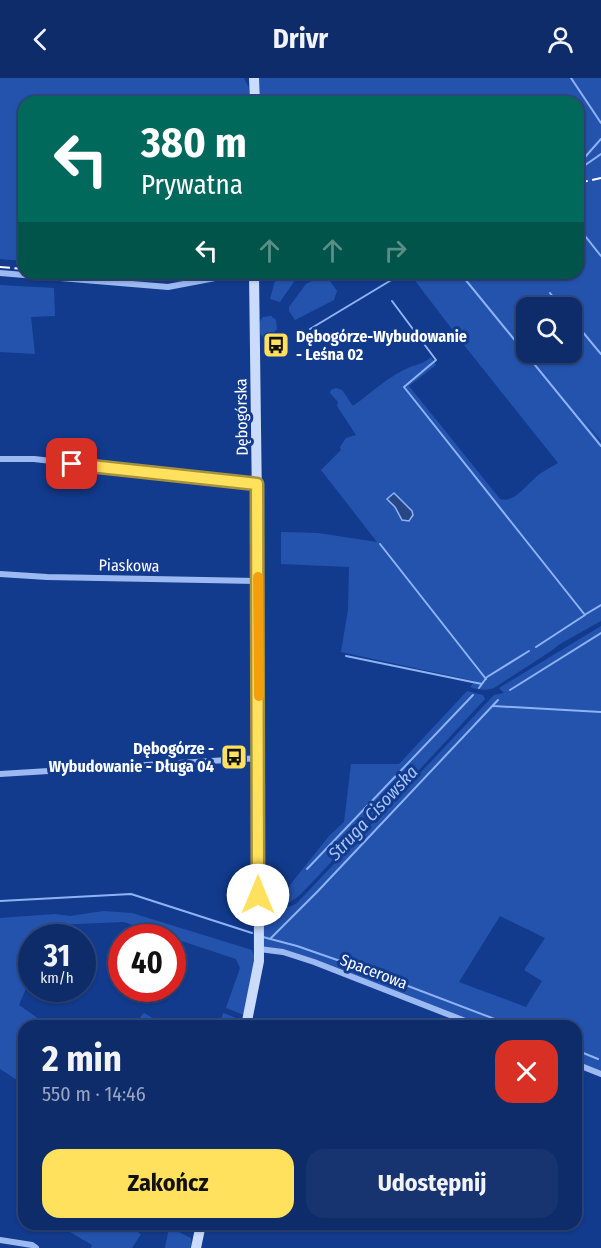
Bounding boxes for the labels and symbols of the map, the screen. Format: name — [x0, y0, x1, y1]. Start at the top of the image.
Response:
place label: Dębogórze-Wybudowanie - Leśna 02 — [296, 327, 467, 364]
bus stop icon: Dębogórze-Wybudowanie - Leśna 02 — [261, 330, 291, 360]
street label: Dębogórska — [231, 378, 252, 456]
pin — [46, 438, 97, 489]
street label: Piaskowa — [98, 555, 160, 576]
place label: Dębogórze - Wybudowanie - Długa 04 — [49, 739, 214, 776]
bus stop icon: Dębogórze - Wybudowanie - Długa 04 — [219, 742, 249, 772]
water label: Struga Cisowska — [323, 761, 422, 866]
position arrow — [226, 863, 290, 927]
speed limit sign: 40 — [108, 924, 186, 1002]
street label: Spacerowa — [338, 950, 410, 993]

